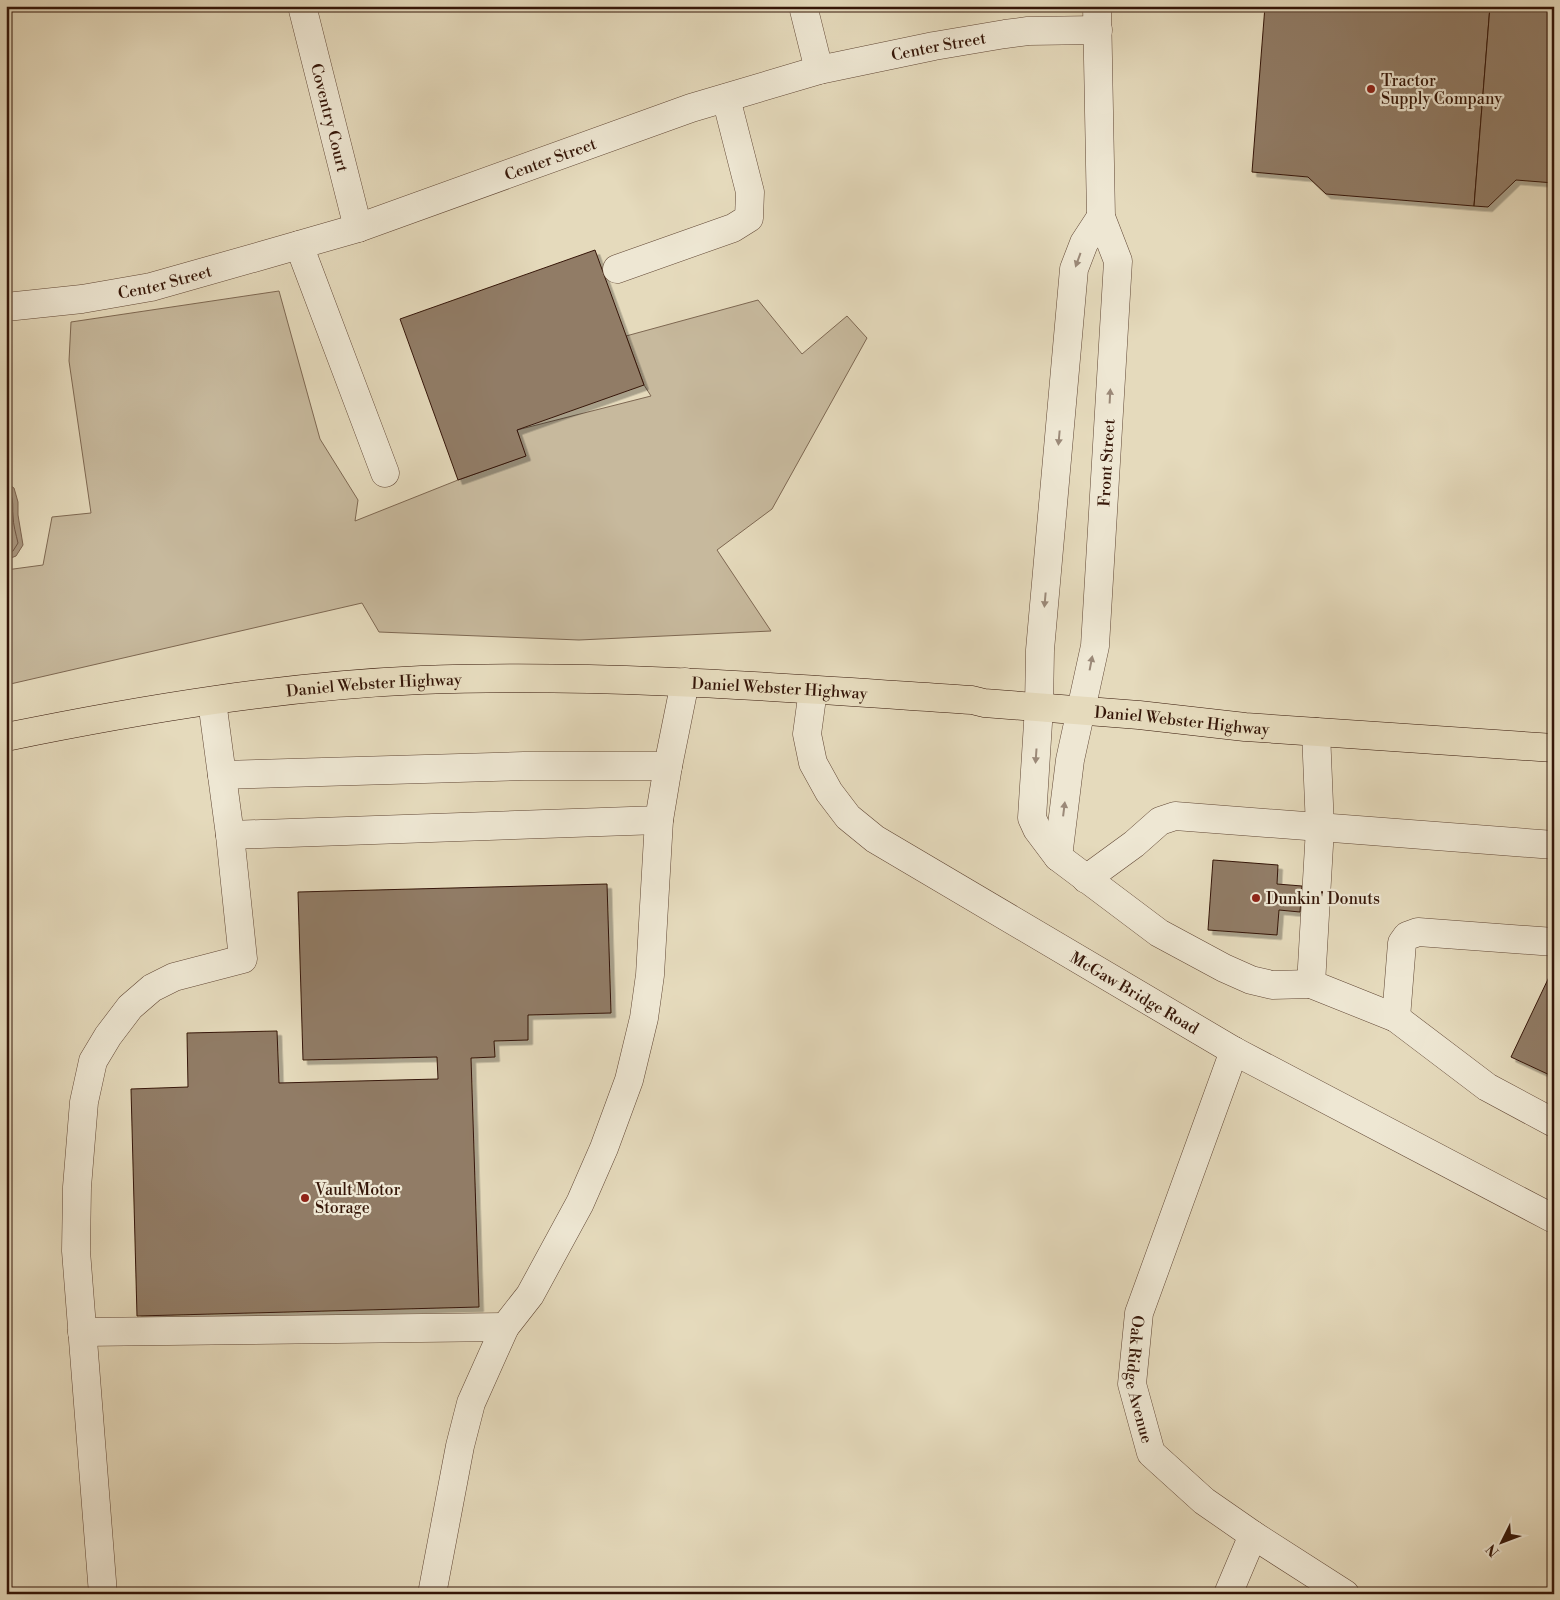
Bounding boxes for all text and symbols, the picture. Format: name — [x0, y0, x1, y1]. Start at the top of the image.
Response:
street label: Center Street — [889, 28, 988, 66]
street label: Coventry Court — [306, 61, 353, 175]
place label: Tractor Supply Company — [1381, 71, 1502, 109]
marker: Tractor Supply Company — [1365, 83, 1377, 95]
street label: Center Street — [502, 134, 599, 185]
one-way arrow — [1074, 252, 1081, 267]
street label: Center Street — [116, 261, 214, 304]
one-way arrow — [1106, 388, 1114, 404]
street label: Front Street — [1094, 418, 1120, 507]
one-way arrow — [1055, 431, 1063, 447]
one-way arrow — [1040, 592, 1048, 608]
one-way arrow — [1088, 654, 1096, 670]
street label: Daniel Webster Highway — [285, 670, 462, 702]
street label: Daniel Webster Highway — [691, 674, 868, 704]
street label: Daniel Webster Highway — [1093, 703, 1270, 740]
one-way arrow — [1032, 748, 1040, 764]
one-way arrow — [1060, 800, 1068, 816]
place label: Dunkin' Donuts — [1266, 889, 1380, 909]
marker: Dunkin' Donuts — [1250, 892, 1262, 904]
street label: McGaw Bridge Road — [1066, 948, 1202, 1039]
place label: Vault Motor Storage — [314, 1180, 400, 1218]
marker: Vault Motor Storage — [299, 1192, 311, 1204]
street label: Oak Ridge Avenue — [1121, 1314, 1157, 1446]
north arrow — [1478, 1518, 1528, 1568]
text: N — [1483, 1540, 1503, 1560]

